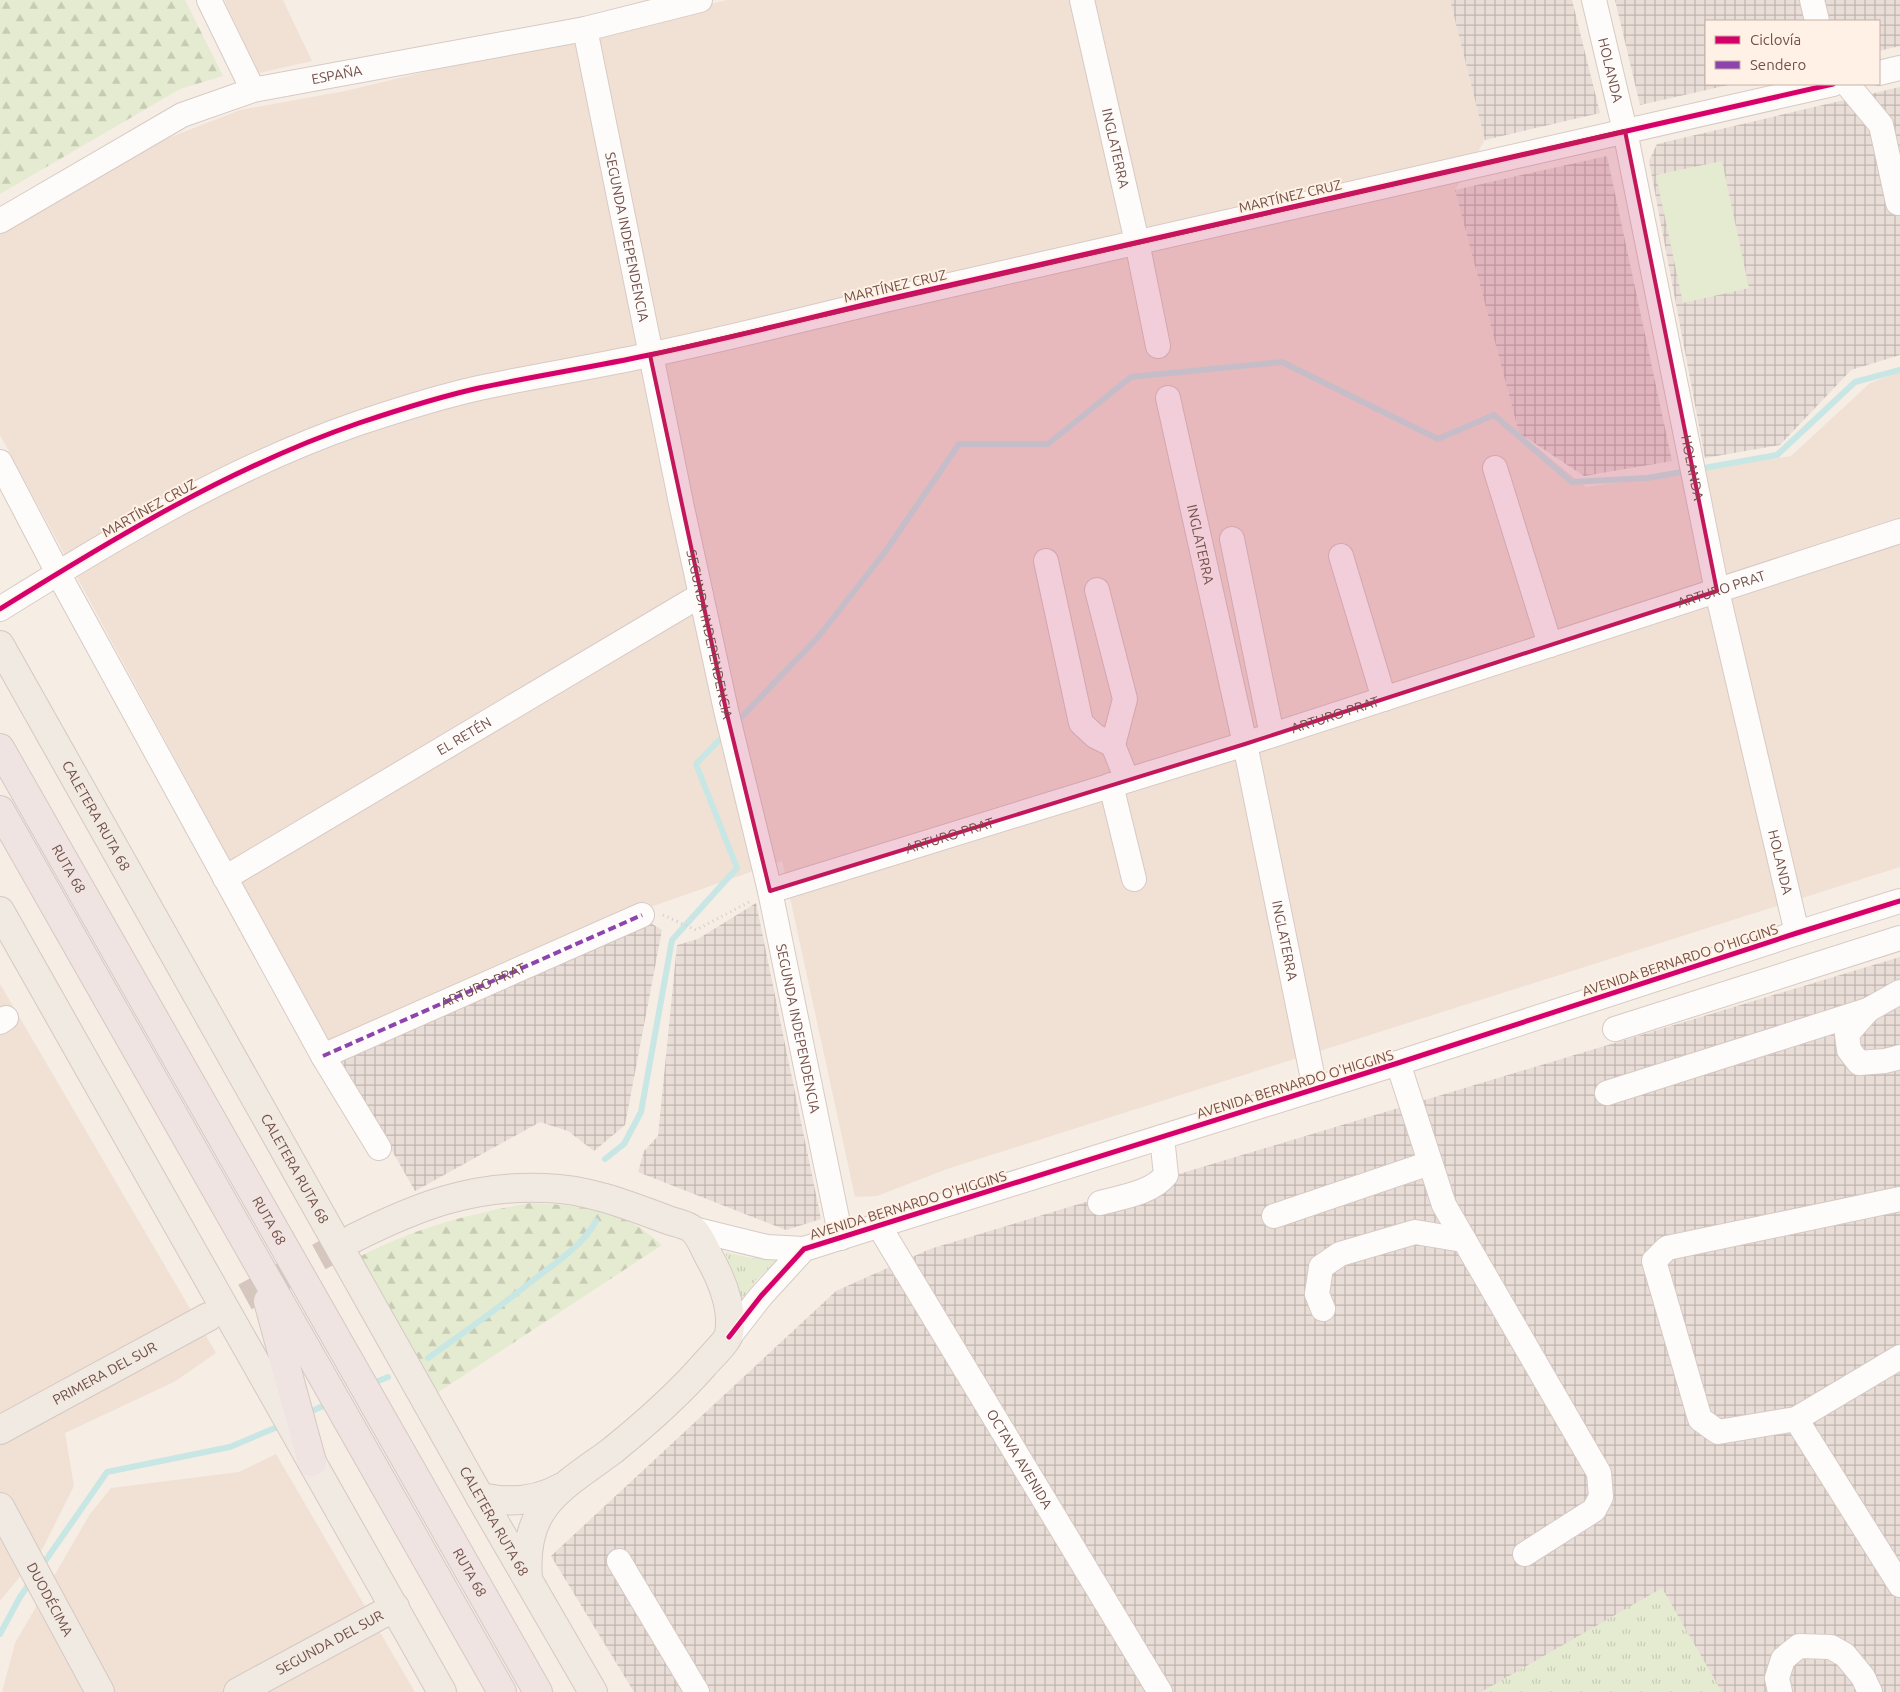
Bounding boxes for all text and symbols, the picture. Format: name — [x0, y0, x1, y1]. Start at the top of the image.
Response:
legend — [1705, 20, 1880, 85]
text: Ciclovía — [1750, 31, 1801, 48]
street label: HOLANDA — [1595, 36, 1626, 104]
text: Sendero — [1750, 56, 1806, 73]
street label: ESPAÑA — [310, 62, 363, 87]
street label: INGLATERRA — [1099, 107, 1133, 190]
street label: SEGUNDA INDEPENDENCIA — [602, 151, 652, 323]
street label: MARTÍNEZ CRUZ — [1237, 175, 1343, 216]
street label: MARTÍNEZ CRUZ — [842, 265, 948, 306]
street label: HOLANDA — [1678, 434, 1707, 502]
street label: MARTÍNEZ CRUZ — [99, 475, 199, 540]
street label: INGLATERRA — [1184, 503, 1217, 586]
street label: SEGUNDA INDEPENDENCIA — [683, 548, 736, 720]
street label: ARTURO PRAT — [1675, 567, 1767, 611]
street label: ARTURO PRAT — [1289, 693, 1381, 736]
street label: EL RETÉN — [434, 714, 494, 758]
street label: CALETERA RUTA 68 — [59, 758, 133, 874]
street label: ARTURO PRAT — [903, 814, 996, 857]
street label: HOLANDA — [1765, 828, 1796, 896]
street label: RUTA 68 — [47, 841, 89, 895]
street label: INGLATERRA — [1269, 899, 1301, 982]
street label: AVENIDA BERNARDO O'HIGGINS — [1580, 921, 1780, 999]
street label: SEGUNDA INDEPENDENCIA — [773, 942, 823, 1115]
street label: ARTURO PRAT — [438, 959, 528, 1011]
street label: AVENIDA BERNARDO O'HIGGINS — [1195, 1046, 1395, 1122]
street label: CALETERA RUTA 68 — [258, 1111, 332, 1227]
street label: AVENIDA BERNARDO O'HIGGINS — [808, 1167, 1008, 1243]
street label: RUTA 68 — [247, 1193, 289, 1247]
street label: PRIMERA DEL SUR — [50, 1338, 160, 1408]
street label: OCTAVA AVENIDA — [983, 1406, 1056, 1512]
street label: CALETERA RUTA 68 — [457, 1464, 533, 1580]
street label: RUTA 68 — [448, 1545, 490, 1599]
street label: DUODÉCIMA — [24, 1560, 76, 1639]
street label: SEGUNDA DEL SUR — [273, 1607, 386, 1678]

